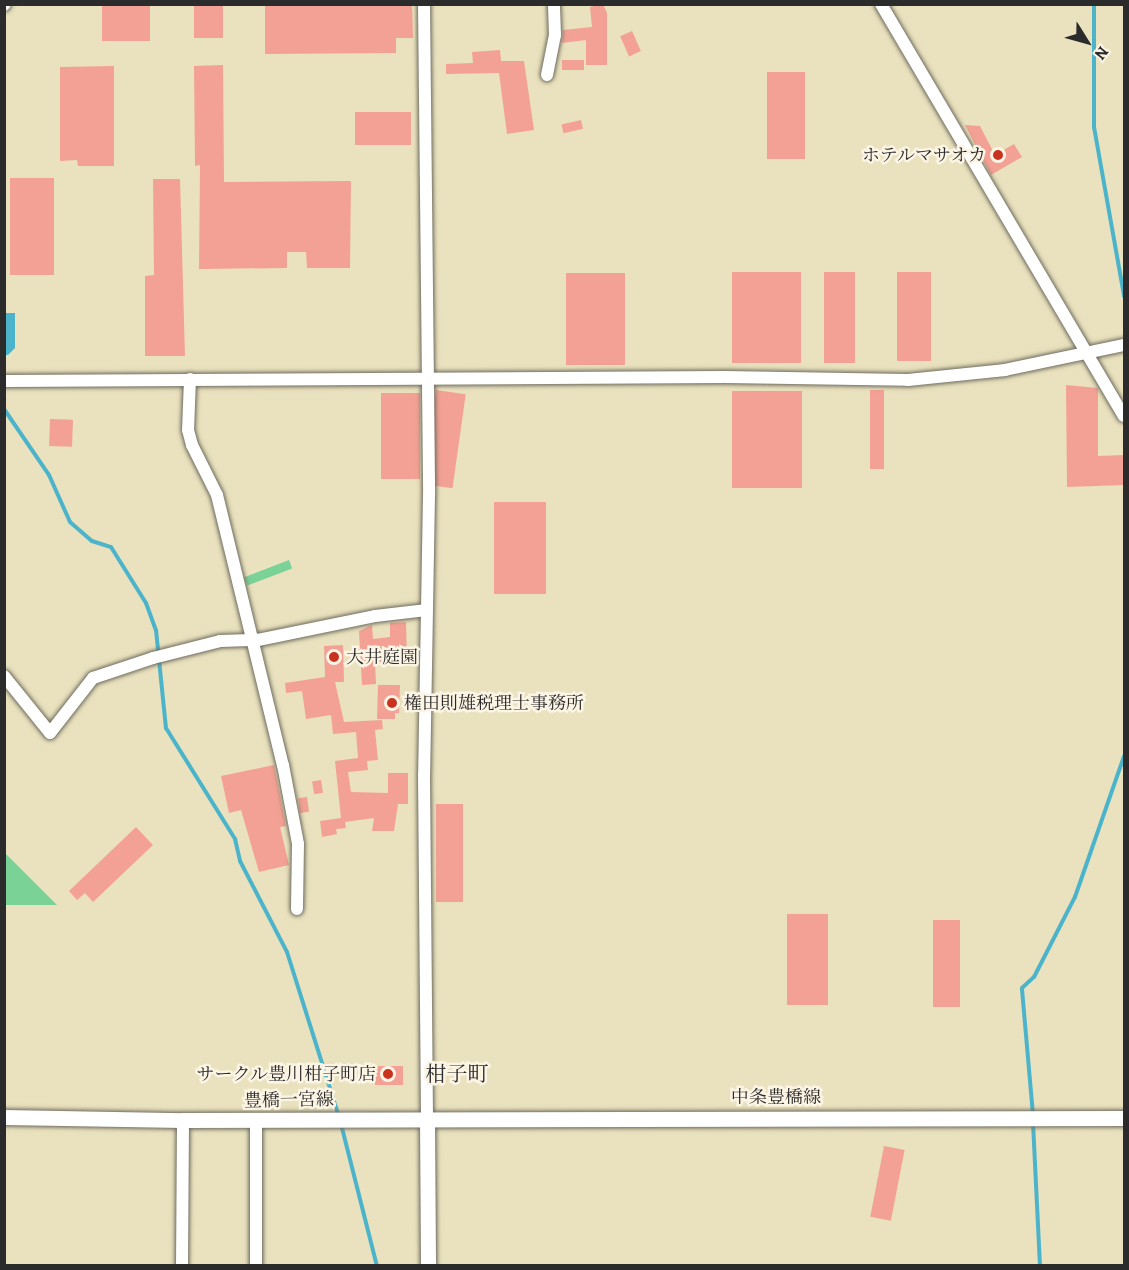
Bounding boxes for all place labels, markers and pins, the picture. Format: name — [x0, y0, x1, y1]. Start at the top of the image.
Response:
place label: ホテルマサオカ — [860, 144, 986, 166]
marker: ホテルマサオカ — [991, 148, 1005, 162]
place label: 大井庭園 — [346, 646, 418, 668]
marker: 大井庭園 — [327, 650, 341, 664]
place label: 権田則雄税理士事務所 — [404, 692, 584, 714]
marker: 権田則雄税理士事務所 — [385, 696, 399, 710]
place label: サークル豊川柑子町店 — [196, 1063, 376, 1085]
marker: サークル豊川柑子町店 — [381, 1067, 395, 1081]

